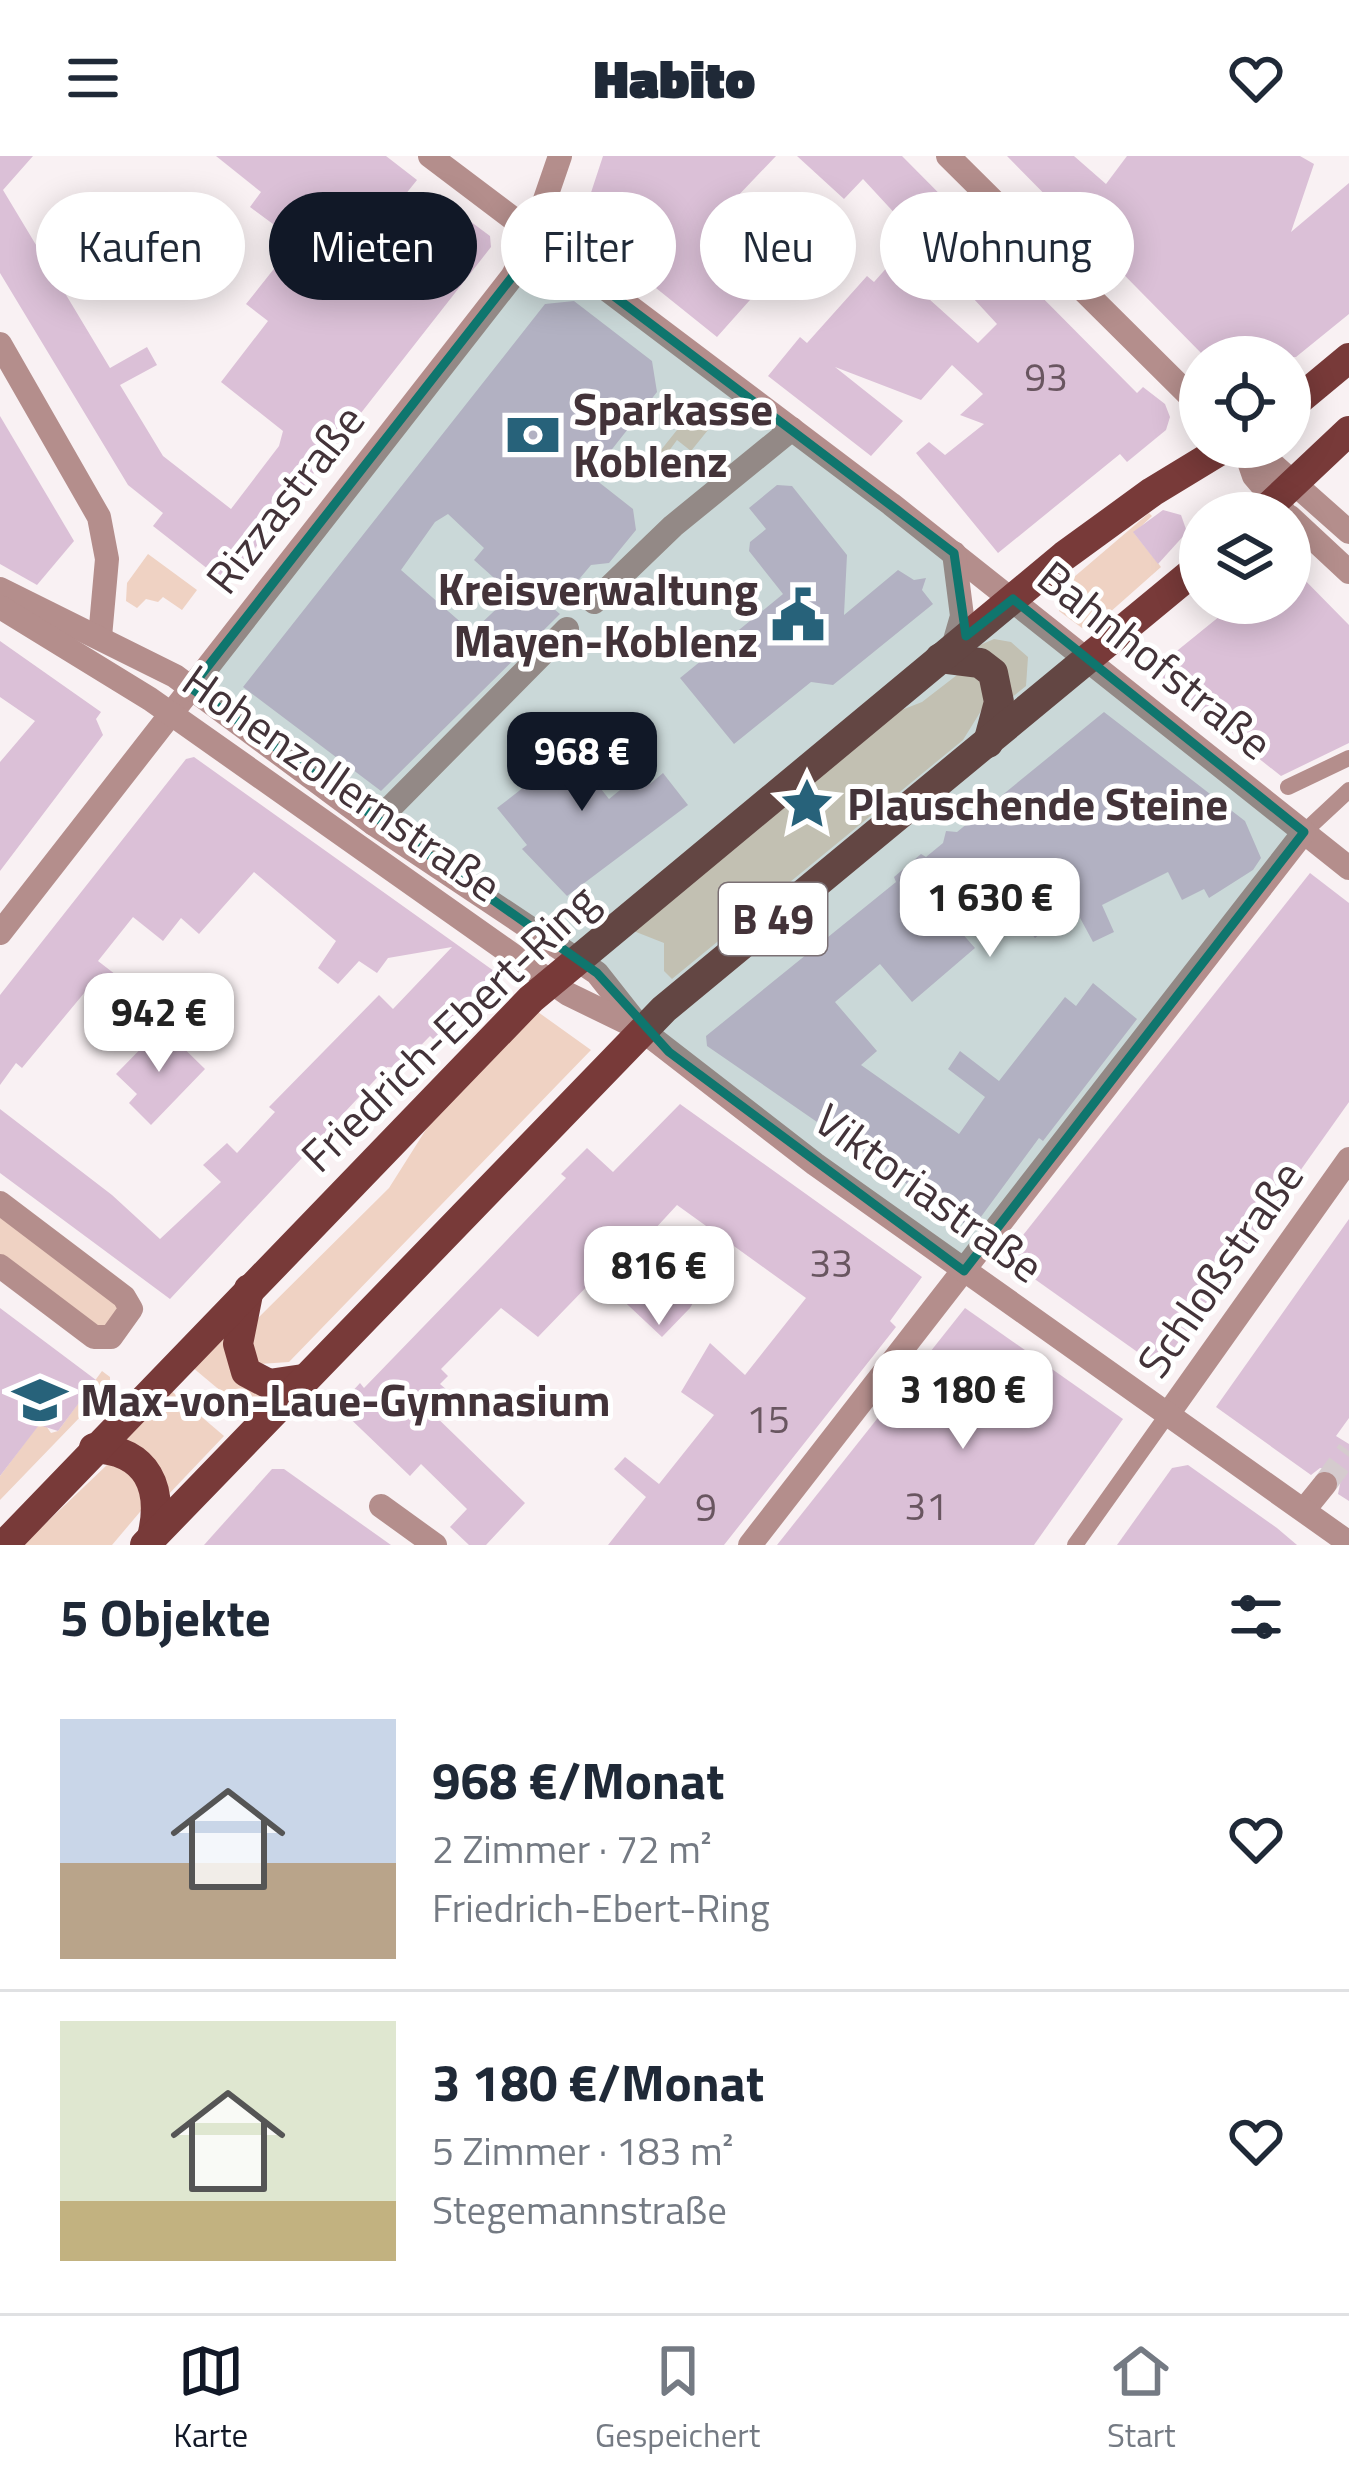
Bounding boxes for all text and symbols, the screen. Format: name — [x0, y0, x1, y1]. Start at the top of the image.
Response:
text: Habito — [594, 37, 755, 119]
icon: menu — [60, 45, 126, 111]
icon: heart — [1223, 45, 1289, 111]
chip: Kaufen — [36, 192, 245, 300]
chip: Mieten — [269, 192, 477, 300]
chip: Filter — [501, 192, 676, 300]
chip: Neu — [700, 192, 856, 300]
chip: Wohnung — [880, 192, 1134, 300]
map controls — [1179, 336, 1311, 624]
button: locate — [1179, 336, 1311, 468]
house number: 93 — [1024, 347, 1068, 406]
place label: Sparkasse Koblenz — [573, 374, 773, 494]
street label: Rizzastraße — [188, 389, 380, 608]
bank icon: Sparkasse Koblenz — [504, 406, 562, 464]
button: layers — [1179, 492, 1311, 624]
street label: Bahnhofstraße — [1024, 543, 1288, 775]
place label: Kreisverwaltung Mayen-Koblenz — [437, 554, 758, 674]
public building icon: Kreisverwaltung Mayen-Koblenz — [769, 586, 827, 644]
street label: Hohenzollernstraße — [169, 647, 516, 918]
pin: 968 € — [498, 712, 666, 814]
text: 968 € — [534, 721, 630, 780]
place label: Plauschende Steine — [847, 769, 1228, 837]
place icon: Plauschende Steine — [778, 775, 836, 833]
pin: 1 630 € — [879, 858, 1101, 960]
street label: Friedrich-Ebert-Ring — [284, 867, 612, 1187]
text: 1 630 € — [927, 867, 1053, 926]
road number: B 49 — [719, 883, 827, 955]
pin: 942 € — [75, 973, 243, 1075]
text: 942 € — [111, 982, 207, 1041]
street label: Viktoriastraße — [801, 1086, 1058, 1299]
street label: Schloßstraße — [1119, 1146, 1319, 1391]
pin: 816 € — [575, 1226, 743, 1328]
house number: 33 — [809, 1233, 853, 1292]
text: 816 € — [611, 1235, 707, 1294]
pin: 3 180 € — [852, 1350, 1074, 1452]
text: 3 180 € — [900, 1359, 1026, 1418]
place label: Max-von-Laue-Gymnasium — [80, 1365, 610, 1433]
school or university icon: Max-von-Laue-Gymnasium — [11, 1371, 69, 1429]
house number: 15 — [746, 1389, 790, 1448]
house number: 31 — [904, 1476, 948, 1535]
house number: 9 — [695, 1477, 717, 1536]
text: 5 Objekte — [60, 1578, 271, 1656]
icon: filters — [1223, 1584, 1289, 1650]
text: 968 €/Monat — [432, 1741, 725, 1819]
icon: home — [156, 1767, 300, 1911]
icon: heart — [1223, 1806, 1289, 1872]
text: 2 Zimmer · 72 m² — [432, 1819, 712, 1878]
text: Friedrich-Ebert-Ring — [432, 1878, 770, 1937]
text: 3 180 €/Monat — [432, 2043, 764, 2121]
icon: home — [156, 2069, 300, 2213]
icon: heart — [1223, 2108, 1289, 2174]
text: 5 Zimmer · 183 m² — [432, 2121, 734, 2180]
text: Stegemannstraße — [432, 2180, 727, 2239]
tab: Karte — [173, 2338, 248, 2460]
tab: Gespeichert — [595, 2338, 760, 2460]
tab: Start — [1107, 2338, 1176, 2460]

